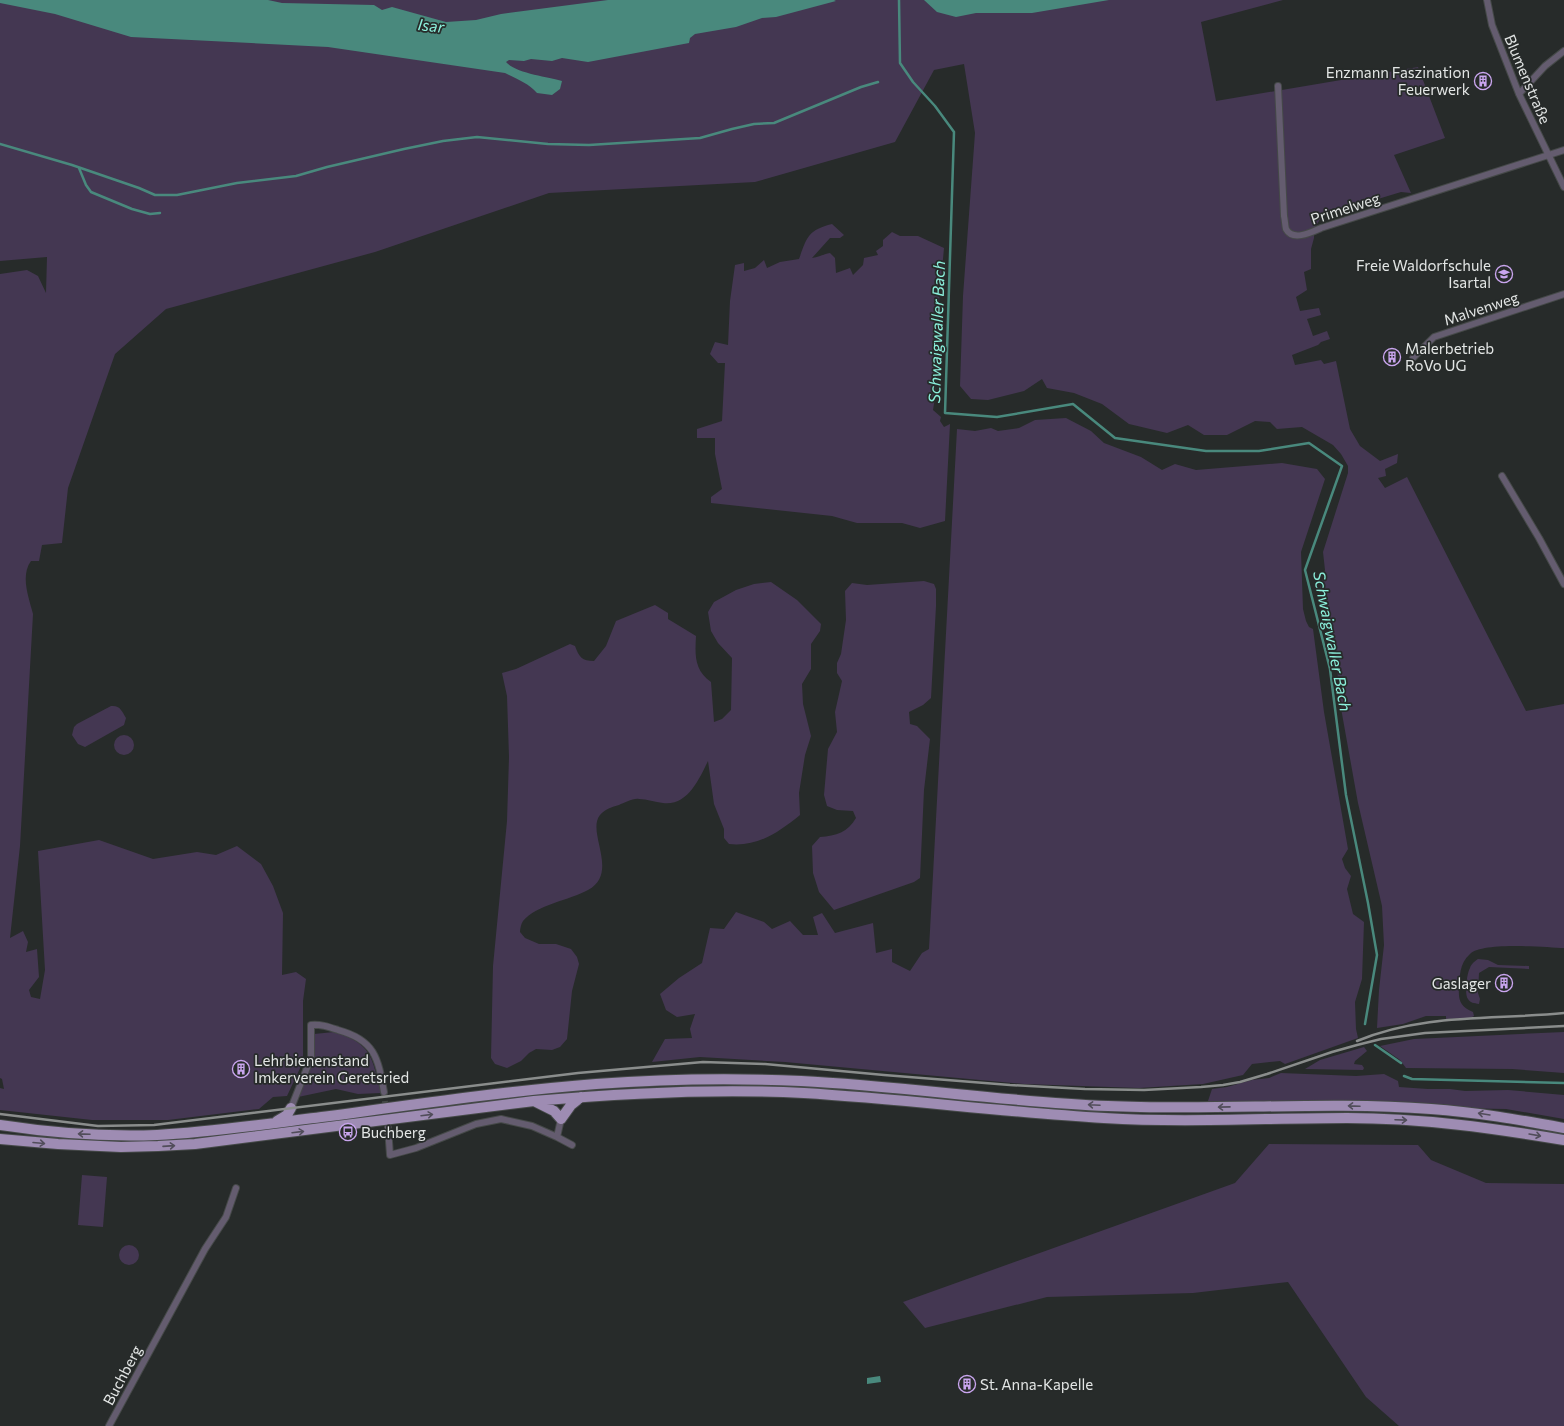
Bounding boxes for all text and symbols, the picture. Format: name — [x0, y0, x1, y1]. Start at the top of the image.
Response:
water label: Isar — [417, 14, 446, 36]
street label: Blumenstraße — [1501, 32, 1555, 126]
place label: Enzmann Faszination Feuerwerk — [1326, 63, 1470, 98]
building icon: Enzmann Faszination Feuerwerk — [1473, 71, 1493, 91]
street label: Primelweg — [1308, 188, 1382, 228]
place label: Freie Waldorfschule Isartal — [1356, 256, 1491, 291]
water label: Schwaigwaller Bach — [924, 260, 948, 404]
school or university icon: Freie Waldorfschule Isartal — [1494, 264, 1514, 284]
street label: Malvenweg — [1441, 287, 1521, 329]
place label: Malerbetrieb RoVo UG — [1405, 339, 1494, 374]
building icon: Malerbetrieb RoVo UG — [1382, 347, 1402, 367]
water label: Schwaigwaller Bach — [1310, 569, 1356, 713]
building icon: Gaslager — [1494, 973, 1514, 993]
place label: Gaslager — [1432, 974, 1491, 992]
place label: Lehrbienenstand Imkerverein Geretsried — [254, 1051, 409, 1086]
building icon: Lehrbienenstand Imkerverein Geretsried — [231, 1059, 251, 1079]
one-way arrow — [1088, 1102, 1101, 1109]
one-way arrow — [1348, 1102, 1361, 1110]
one-way arrow — [1218, 1104, 1231, 1111]
one-way arrow — [1478, 1110, 1491, 1118]
one-way arrow — [420, 1111, 433, 1119]
one-way arrow — [1394, 1116, 1407, 1124]
bus stop icon: Buchberg — [338, 1122, 358, 1142]
place label: Buchberg — [361, 1123, 426, 1141]
one-way arrow — [291, 1128, 304, 1136]
one-way arrow — [78, 1130, 91, 1137]
one-way arrow — [1528, 1131, 1541, 1139]
one-way arrow — [32, 1139, 45, 1147]
one-way arrow — [162, 1142, 175, 1149]
street label: Buchberg — [99, 1342, 145, 1408]
building icon: St. Anna-Kapelle — [957, 1374, 977, 1394]
place label: St. Anna-Kapelle — [980, 1375, 1093, 1393]

